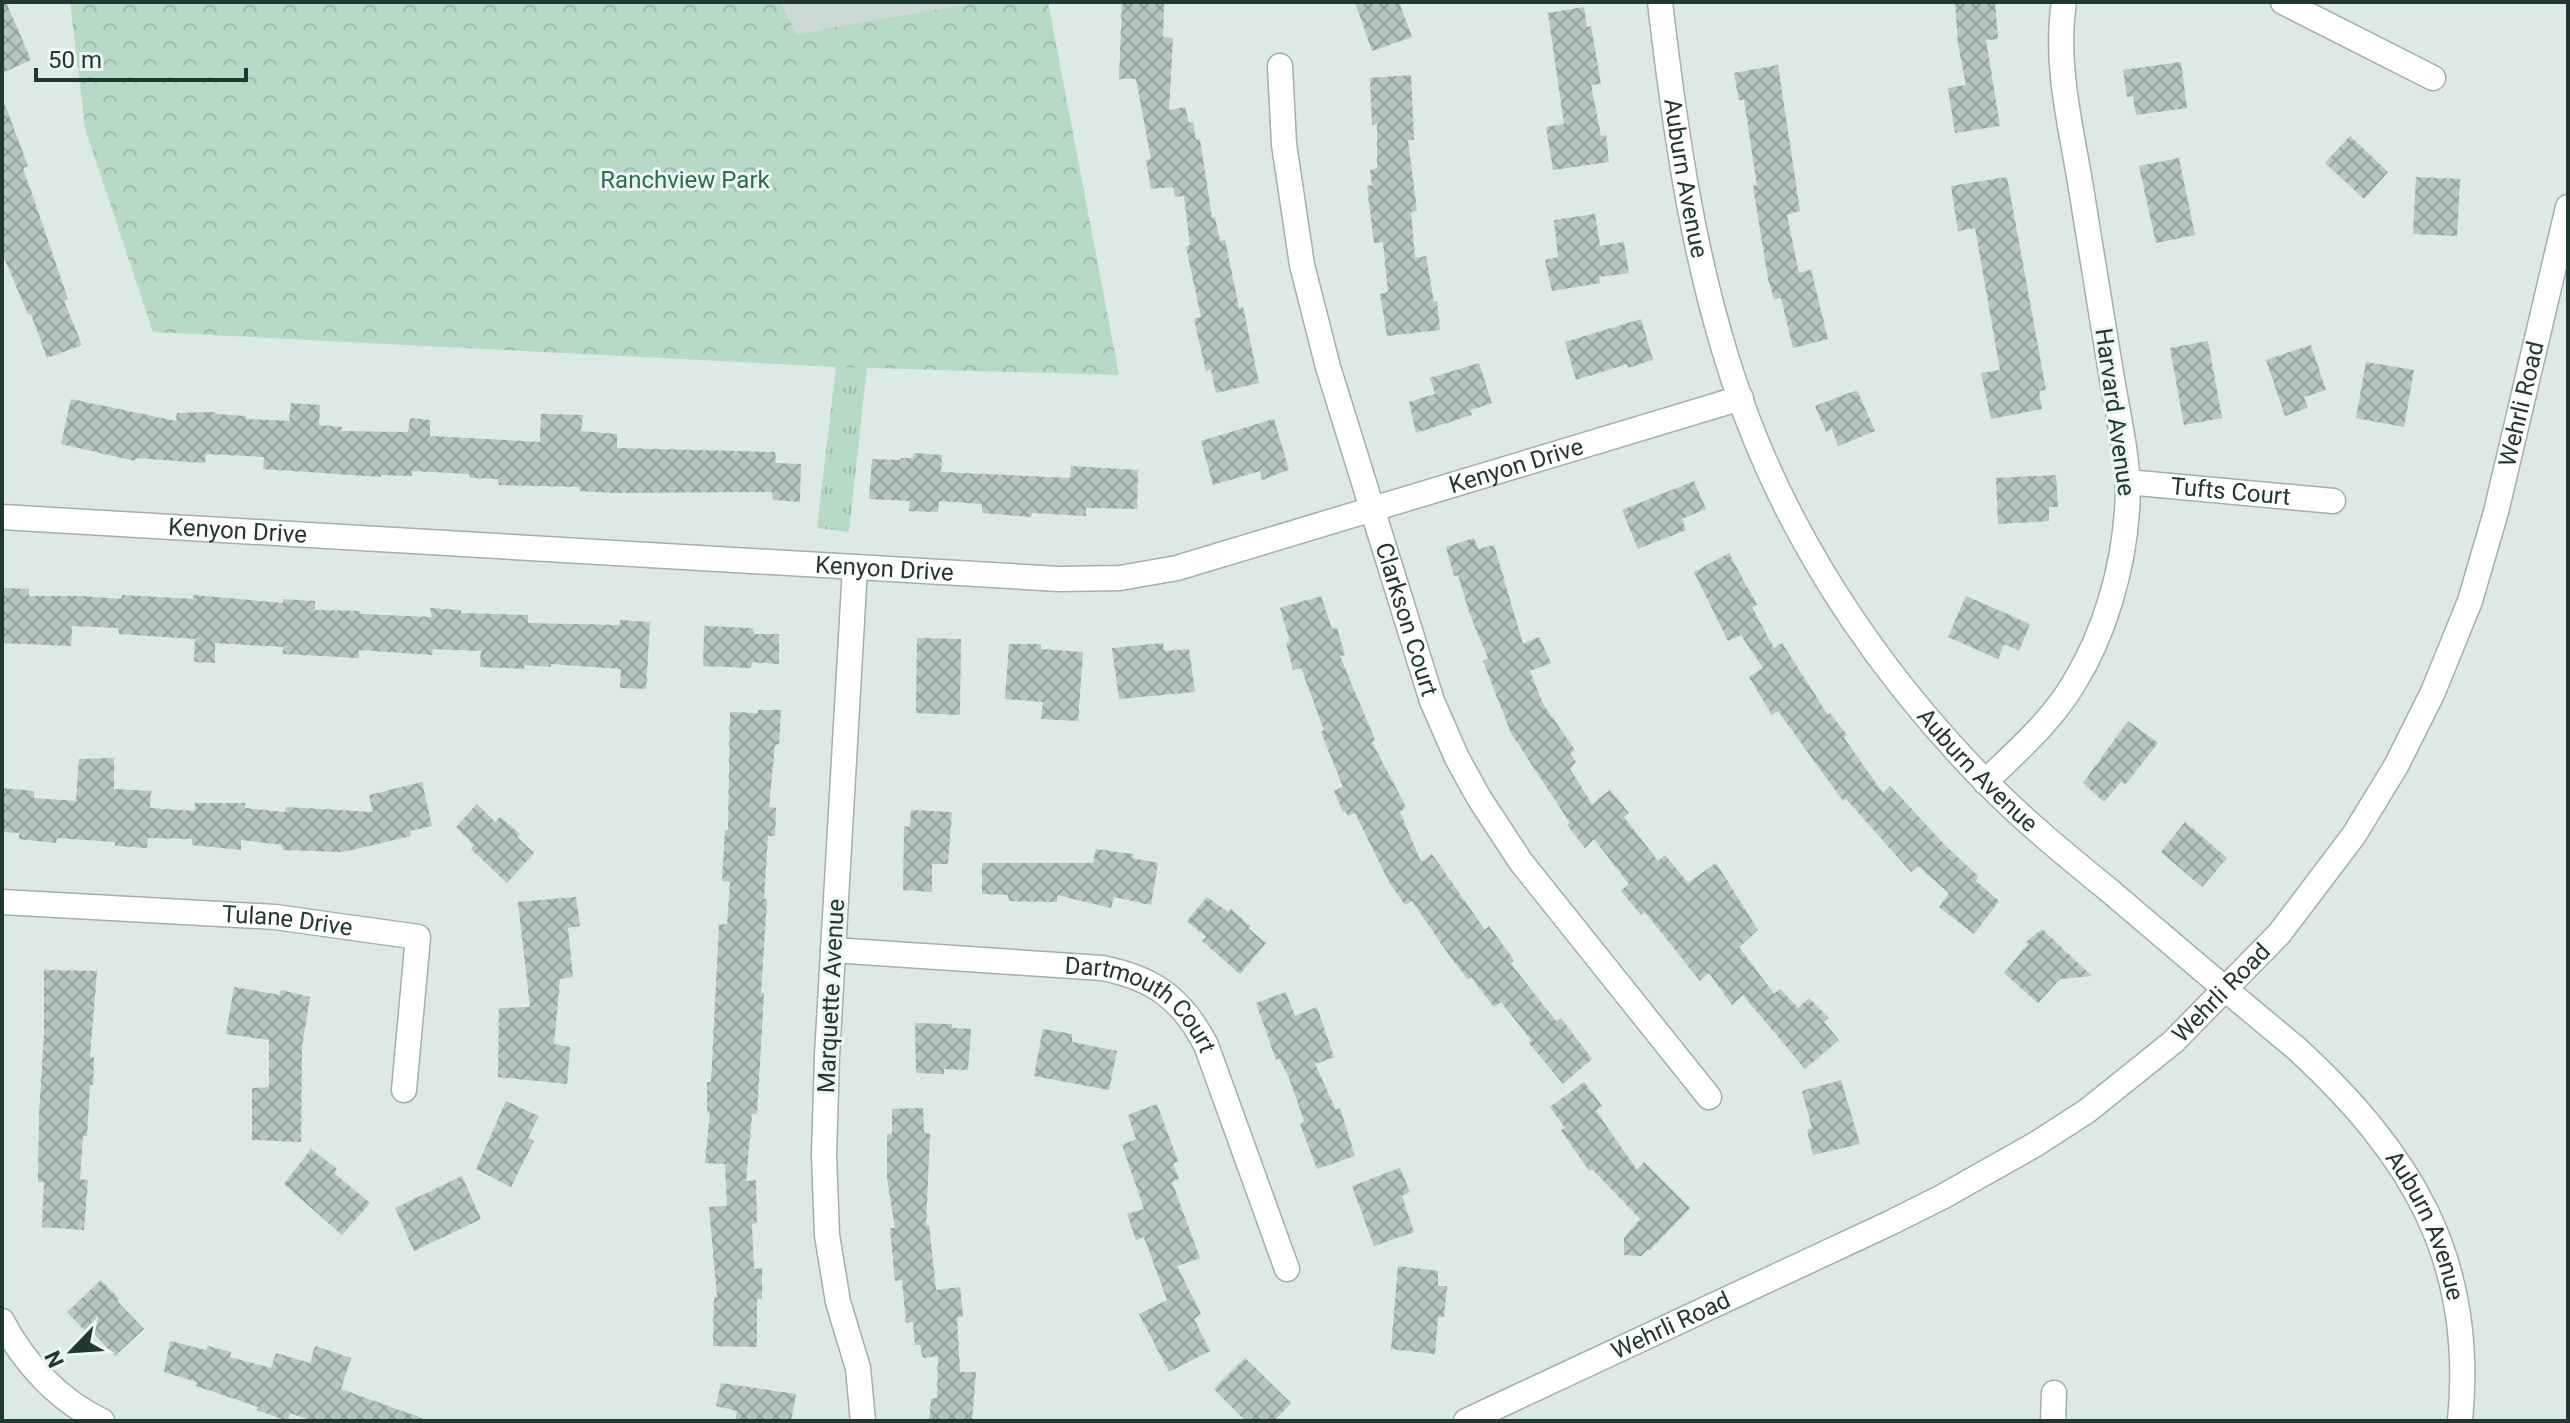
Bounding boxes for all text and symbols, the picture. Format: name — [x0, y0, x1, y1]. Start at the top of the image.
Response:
scale bar — [36, 32, 246, 82]
text: 50 m — [48, 46, 102, 74]
street label: Auburn Avenue — [1658, 97, 1714, 260]
park label: Ranchview Park — [600, 166, 771, 194]
street label: Harvard Avenue — [2089, 326, 2141, 498]
street label: Wehrli Road — [2493, 339, 2550, 469]
street label: Kenyon Drive — [1446, 432, 1587, 499]
street label: Tufts Court — [2169, 472, 2292, 511]
street label: Kenyon Drive — [167, 513, 308, 549]
street label: Clarkson Court — [1370, 539, 1444, 700]
street label: Kenyon Drive — [814, 551, 955, 587]
street label: Auburn Avenue — [1911, 702, 2043, 838]
street label: Marquette Avenue — [812, 898, 850, 1094]
street label: Tulane Drive — [221, 900, 354, 942]
street label: Wehrli Road — [2167, 937, 2276, 1048]
street label: Dartmouth Court — [1064, 952, 1222, 1057]
street label: Auburn Avenue — [2380, 1145, 2469, 1303]
street label: Wehrli Road — [1607, 1286, 1735, 1365]
north arrow — [32, 1311, 112, 1391]
text: N — [40, 1347, 69, 1372]

